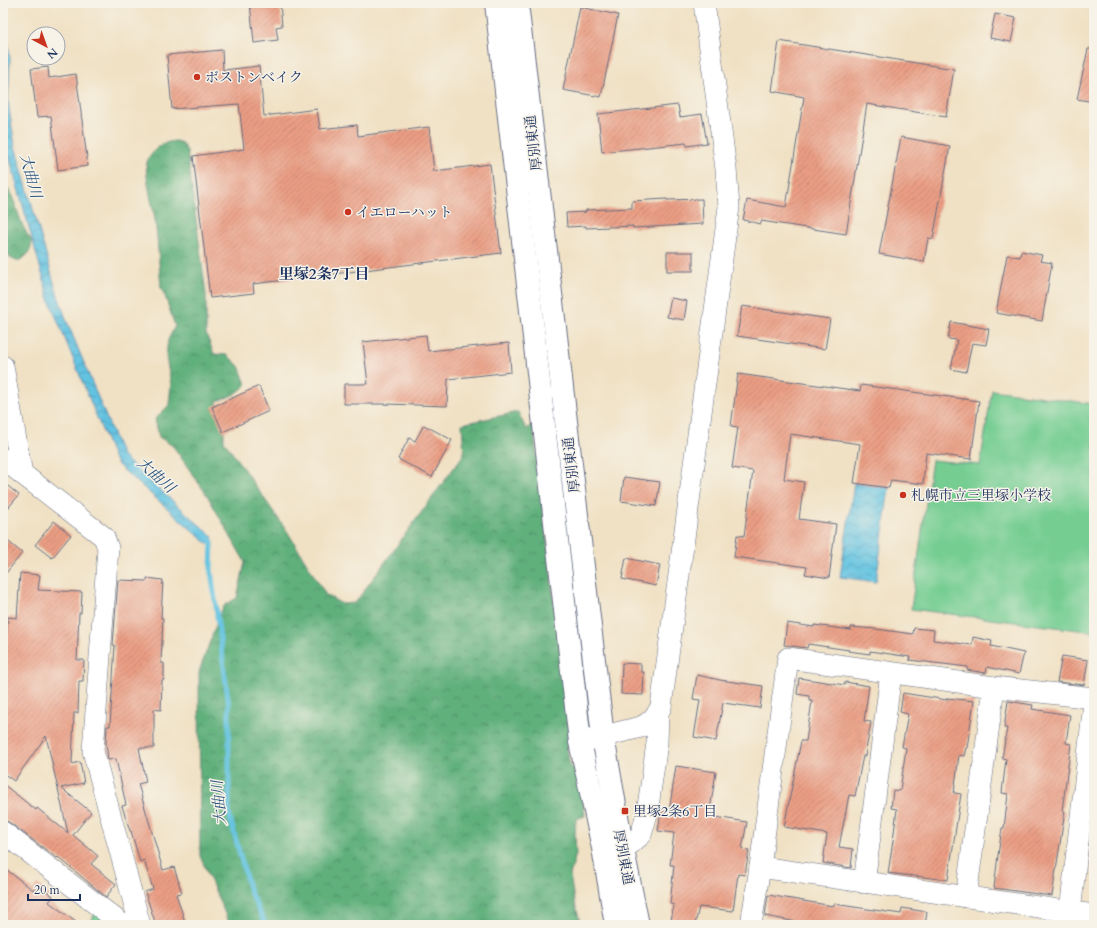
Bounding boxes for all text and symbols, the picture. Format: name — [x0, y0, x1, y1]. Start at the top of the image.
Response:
north arrow — [26, 26, 66, 66]
text: N — [43, 44, 61, 62]
place label: ボストンベイク — [205, 68, 303, 87]
marker: ボストンベイク — [192, 72, 202, 82]
street label: 厚別東通 — [521, 114, 546, 172]
water label: 大曲川 — [16, 152, 47, 202]
place label: イエローハット — [356, 203, 453, 222]
marker: イエローハット — [343, 207, 353, 217]
district label: 里塚2条7丁目 — [279, 264, 369, 284]
street label: 厚別東通 — [559, 436, 584, 494]
water label: 大曲川 — [133, 453, 181, 499]
place label: 札幌市立三里塚小学校 — [911, 486, 1051, 505]
marker: 札幌市立三里塚小学校 — [898, 490, 908, 500]
water label: 大曲川 — [207, 778, 231, 826]
place label: 里塚2条6丁目 — [633, 802, 717, 821]
marker: 里塚2条6丁目 — [620, 806, 630, 816]
street label: 厚別東通 — [609, 828, 638, 886]
scale bar — [28, 876, 80, 902]
text: 20 m — [34, 882, 61, 898]

